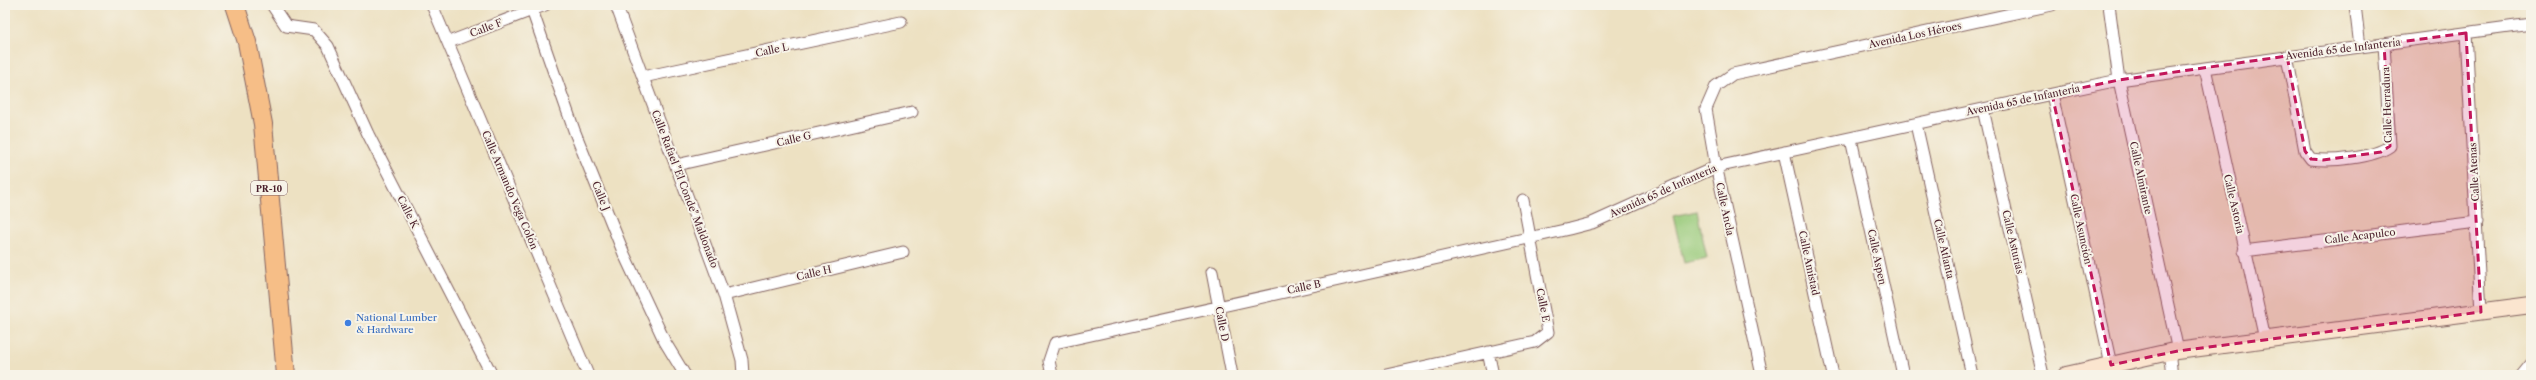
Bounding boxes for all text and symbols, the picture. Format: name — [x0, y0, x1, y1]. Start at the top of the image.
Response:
street label: Calle F — [468, 16, 505, 40]
street label: Avenida Los Héroes — [1866, 19, 1963, 51]
street label: Avenida 65 de Infantería — [2284, 35, 2402, 63]
street label: Calle L — [754, 40, 790, 60]
street label: Calle Herradura — [2379, 66, 2395, 143]
street label: Avenida 65 de Infantería — [1964, 81, 2082, 119]
street label: Calle Rafael "El Conde" Maldonado — [649, 108, 721, 270]
street label: Calle Armando Vega Colón — [479, 129, 541, 252]
street label: Calle G — [775, 129, 813, 149]
street label: Calle Almirante — [2127, 140, 2155, 216]
street label: Calle Atenas — [2466, 142, 2482, 202]
street label: Avenida 65 de Infantería — [1607, 161, 1719, 221]
street label: Calle Astoria — [2221, 173, 2247, 236]
street label: Calle J — [589, 179, 613, 213]
road number: PR-10 — [251, 181, 287, 195]
street label: Calle Ancla — [1713, 181, 1737, 237]
street label: Calle K — [394, 193, 422, 232]
street label: Calle Asunción — [2067, 193, 2095, 266]
street label: Calle Asturias — [1999, 209, 2027, 275]
street label: Calle Atlanta — [1931, 218, 1957, 281]
street label: Calle Acapulco — [2324, 225, 2396, 247]
street label: Calle Aspen — [1865, 228, 1889, 287]
street label: Calle Amistad — [1796, 229, 1822, 297]
street label: Calle H — [795, 263, 833, 283]
street label: Calle B — [1286, 277, 1322, 297]
street label: Calle E — [1533, 287, 1553, 323]
street label: Calle D — [1212, 305, 1232, 343]
place label: National Lumber & Hardware — [356, 311, 438, 336]
marker: National Lumber & Hardware — [343, 318, 353, 328]

